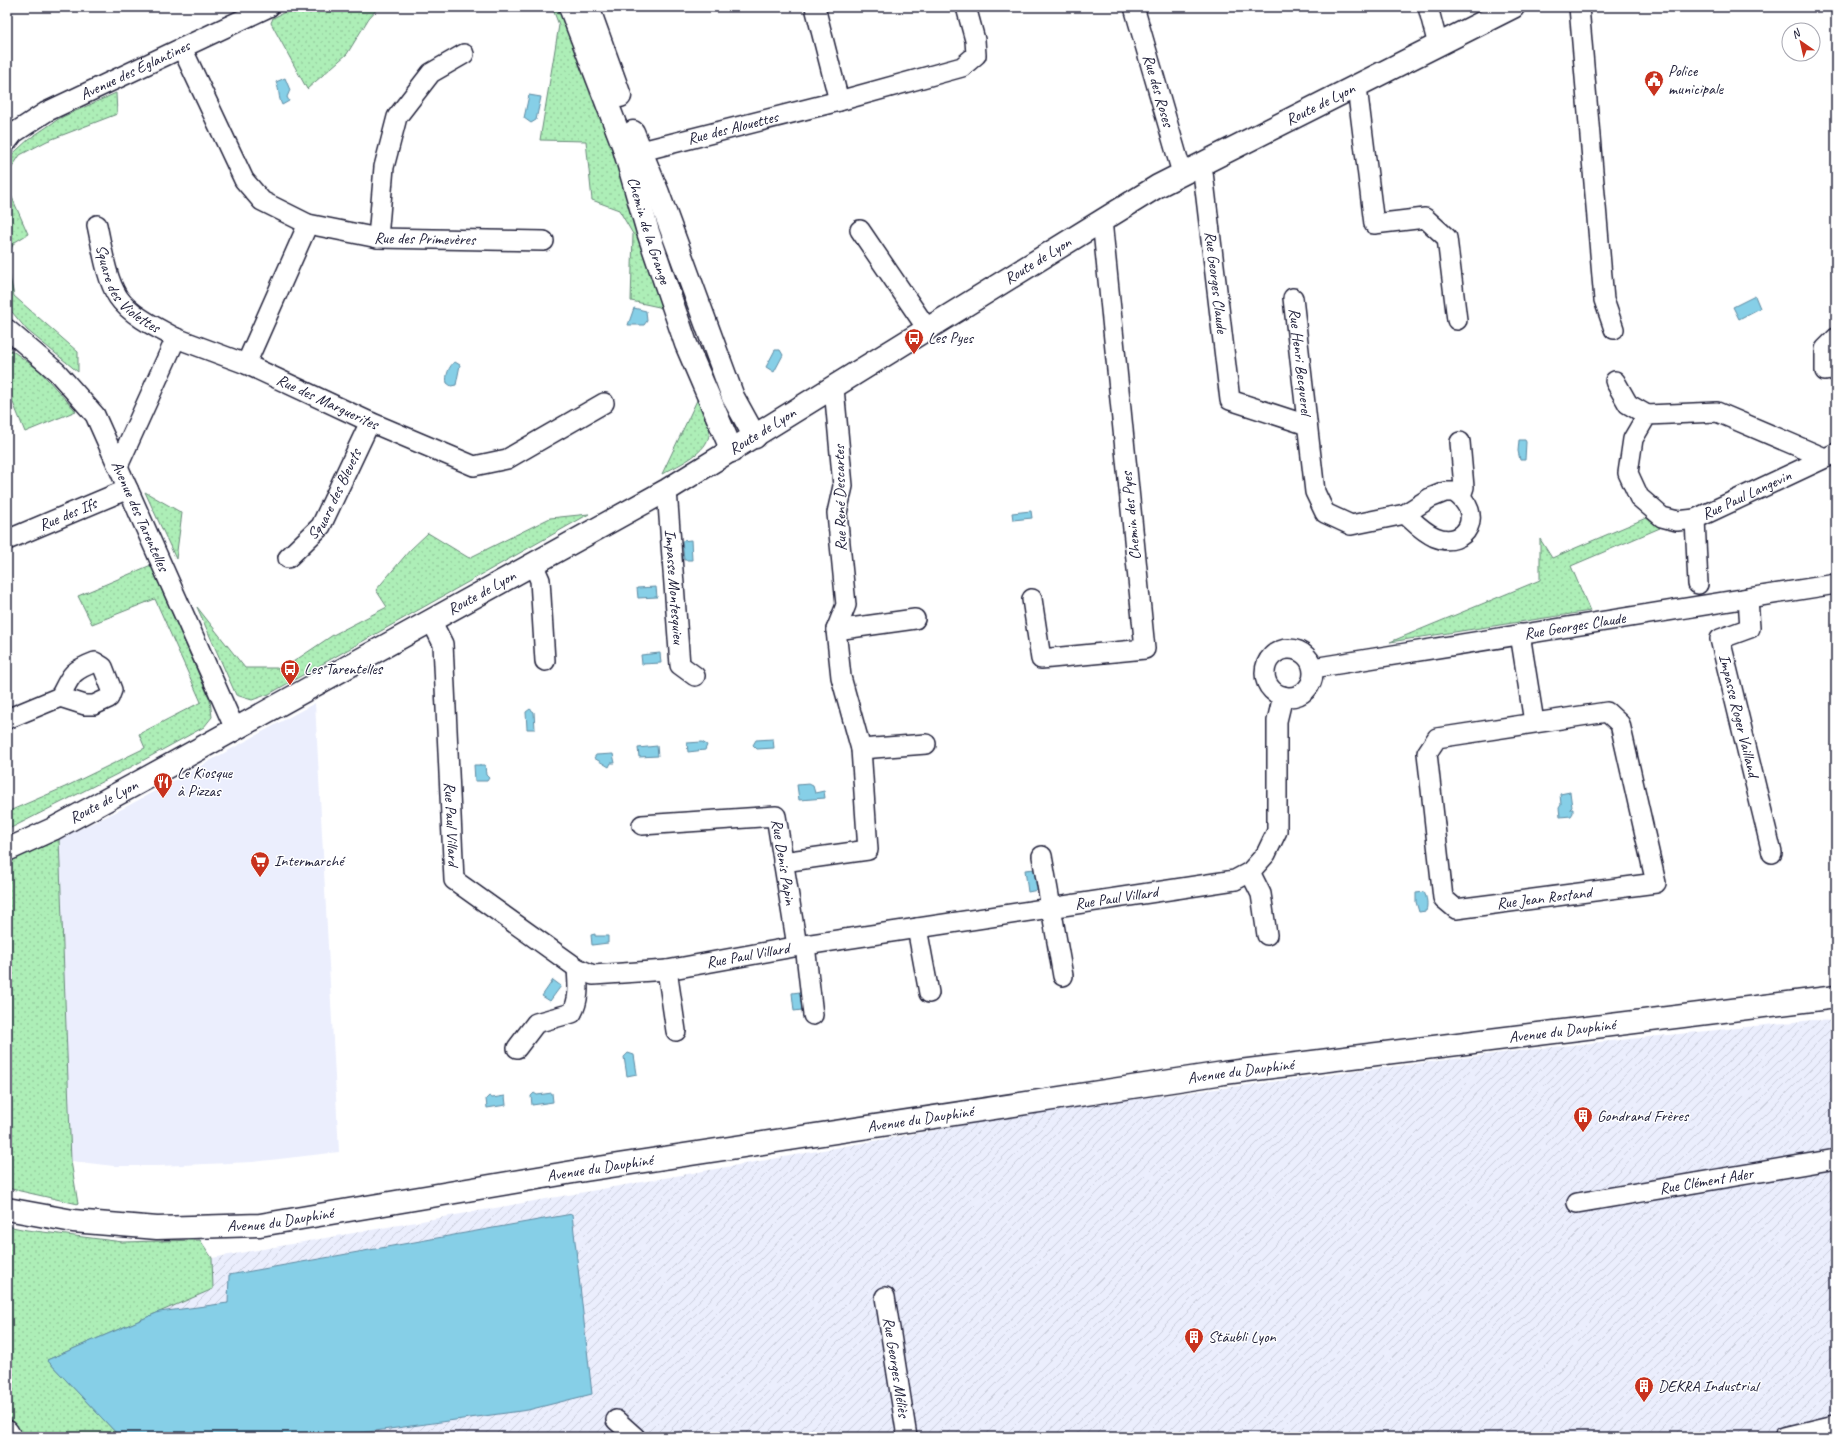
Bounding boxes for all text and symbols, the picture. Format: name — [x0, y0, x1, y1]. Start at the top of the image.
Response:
north arrow — [1781, 22, 1821, 62]
text: N — [1789, 25, 1804, 41]
street label: Avenue des Églantines — [77, 35, 194, 105]
street label: Rue des Roses — [1138, 52, 1179, 130]
place label: Police municipale — [1668, 61, 1725, 99]
public building icon: Police municipale — [1643, 69, 1665, 97]
street label: Route de Lyon — [1282, 78, 1359, 130]
street label: Rue des Alouettes — [685, 106, 782, 149]
street label: Chemin de la Grange — [623, 175, 675, 288]
street label: Rue des Primevères — [374, 228, 477, 250]
street label: Rue Georges Claude — [1200, 230, 1232, 336]
street label: Route de Lyon — [1001, 232, 1076, 289]
street label: Square des Violettes — [91, 243, 165, 338]
street label: Rue Henri Becquerel — [1284, 307, 1317, 419]
bus stop icon: Les Pyes — [903, 327, 925, 355]
place label: Les Pyes — [928, 328, 974, 348]
street label: Rue des Marguerites — [273, 370, 383, 435]
street label: Route de Lyon — [725, 402, 800, 459]
street label: Rue René Descartes — [829, 443, 851, 551]
street label: Square des Bleuets — [303, 445, 366, 544]
street label: Avenue des Tarentelles — [107, 458, 174, 576]
street label: Rue Paul Langevin — [1699, 465, 1795, 524]
street label: Chemin des Pyes — [1116, 469, 1146, 561]
street label: Rue des Ifs — [36, 493, 101, 535]
street label: Impasse Montesquieu — [660, 529, 688, 646]
street label: Route de Lyon — [444, 565, 520, 620]
street label: Rue Georges Claude — [1523, 608, 1629, 644]
street label: Impasse Roger Vailland — [1714, 652, 1764, 782]
bus stop icon: Les Tarentelles — [279, 658, 301, 686]
place label: Les Tarentelles — [304, 659, 384, 679]
place label: Le Kiosque à Pizzas — [177, 763, 234, 801]
restaurant icon: Le Kiosque à Pizzas — [152, 771, 174, 799]
street label: Route de Lyon — [66, 775, 142, 828]
street label: Rue Paul Villard — [439, 782, 463, 869]
street label: Rue Denis Papin — [767, 818, 800, 907]
supermarket icon: Intermarché — [249, 850, 271, 878]
place label: Intermarché — [274, 851, 346, 871]
street label: Rue Paul Villard — [1073, 881, 1162, 914]
street label: Rue Jean Rostand — [1495, 882, 1595, 914]
street label: Rue Paul Villard — [705, 938, 794, 973]
street label: Avenue du Dauphiné — [1508, 1014, 1619, 1048]
street label: Avenue du Dauphiné — [1186, 1054, 1298, 1088]
street label: Avenue du Dauphiné — [866, 1101, 977, 1137]
building icon: Gondrand Frères — [1572, 1105, 1594, 1133]
place label: Gondrand Frères — [1597, 1106, 1690, 1126]
street label: Avenue du Dauphiné — [545, 1149, 657, 1186]
street label: Rue Clément Ader — [1658, 1163, 1756, 1199]
street label: Avenue du Dauphiné — [227, 1202, 338, 1236]
street label: Rue Georges Méliès — [878, 1316, 914, 1420]
building icon: Stäubli Lyon — [1183, 1326, 1205, 1354]
place label: Stäubli Lyon — [1208, 1327, 1277, 1347]
building icon: DEKRA Industrial — [1633, 1375, 1655, 1403]
place label: DEKRA Industrial — [1658, 1376, 1761, 1396]

